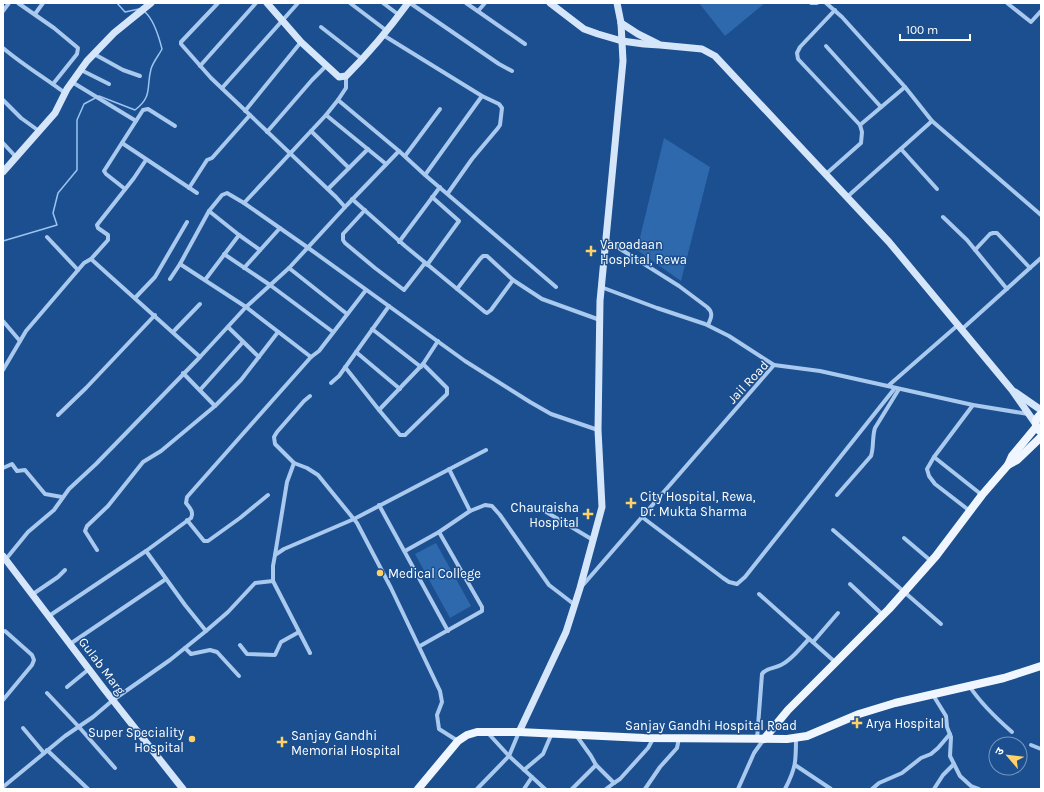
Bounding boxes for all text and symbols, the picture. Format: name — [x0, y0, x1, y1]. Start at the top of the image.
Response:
scale bar — [900, 16, 970, 42]
text: 100 m — [906, 23, 938, 37]
place label: Varoadaan Hospital, Rewa — [600, 237, 687, 267]
marker: Varoadaan Hospital, Rewa — [585, 245, 597, 257]
street label: Jail Road — [724, 358, 772, 406]
place label: City Hospital, Rewa, Dr. Mukta Sharma — [640, 489, 756, 519]
marker: City Hospital, Rewa, Dr. Mukta Sharma — [625, 497, 637, 509]
place label: Chauraisha Hospital — [511, 500, 579, 530]
marker: Chauraisha Hospital — [582, 508, 594, 520]
place label: Medical College — [388, 566, 481, 581]
marker: Medical College — [375, 568, 385, 578]
street label: Gulab Marg — [76, 634, 129, 698]
place label: Arya Hospital — [866, 716, 944, 731]
marker: Arya Hospital — [851, 717, 863, 729]
street label: Sanjay Gandhi Hospital Road — [625, 718, 797, 733]
place label: Super Speciality Hospital — [88, 725, 184, 755]
place label: Sanjay Gandhi Memorial Hospital — [291, 728, 400, 758]
marker: Super Speciality Hospital — [187, 734, 197, 744]
marker: Sanjay Gandhi Memorial Hospital — [276, 736, 288, 748]
north arrow — [988, 736, 1028, 776]
text: उ — [992, 745, 1007, 757]

